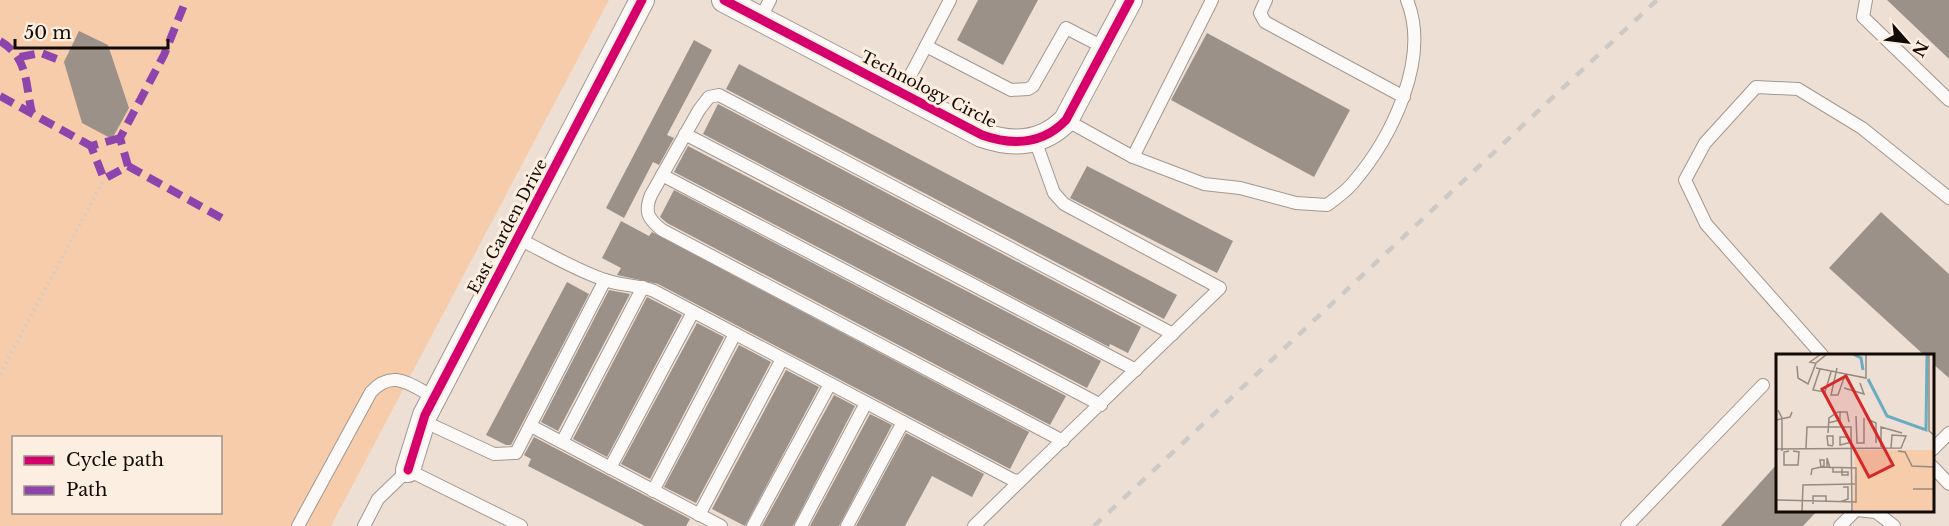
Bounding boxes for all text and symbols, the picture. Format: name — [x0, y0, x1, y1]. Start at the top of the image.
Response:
scale bar — [15, 12, 168, 50]
north arrow — [1877, 12, 1937, 72]
text: 50 m — [24, 22, 72, 44]
text: N — [1908, 38, 1933, 60]
street label: Technology Circle — [858, 46, 1000, 132]
street label: East Garden Drive — [463, 155, 551, 297]
inset map — [1776, 354, 1934, 511]
legend — [12, 436, 222, 514]
text: Cycle path — [66, 449, 164, 471]
text: Path — [66, 479, 107, 501]

